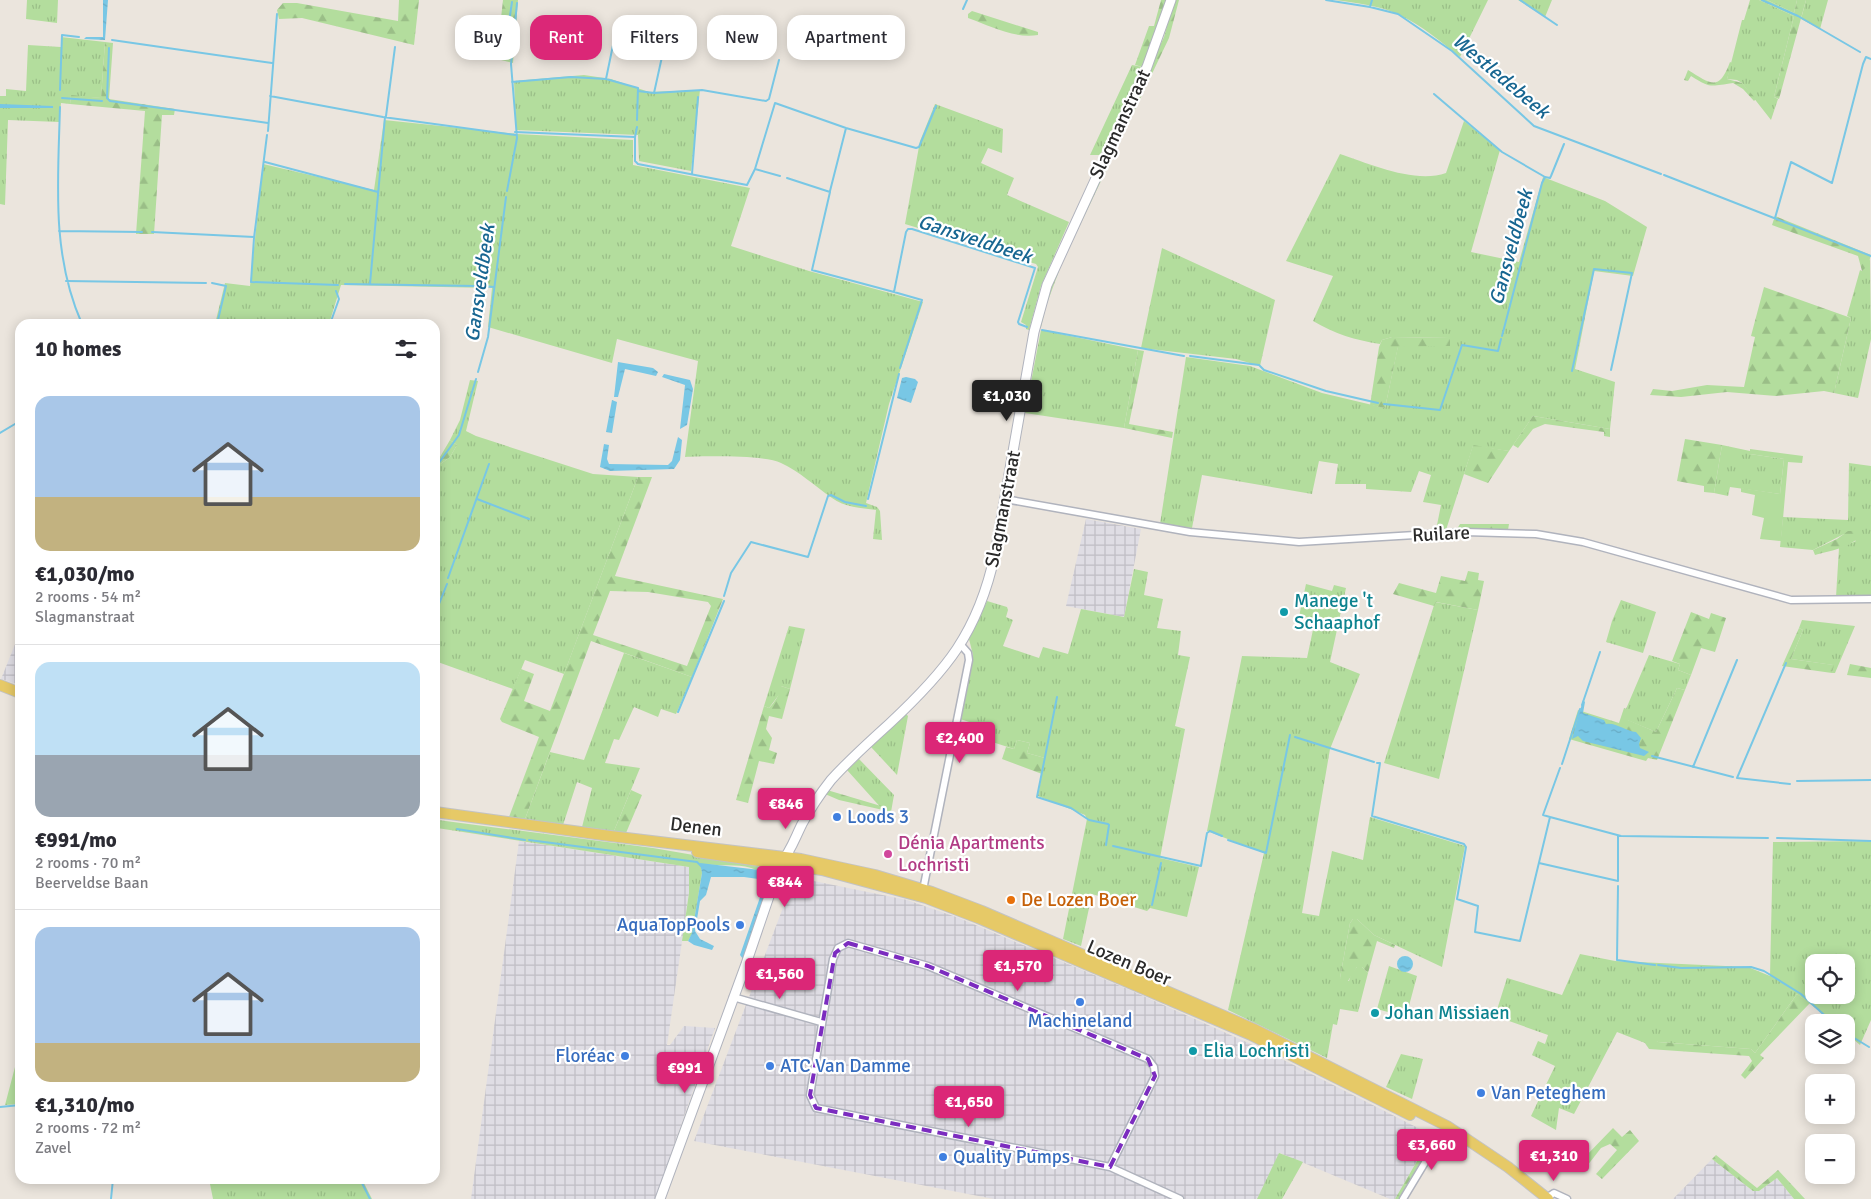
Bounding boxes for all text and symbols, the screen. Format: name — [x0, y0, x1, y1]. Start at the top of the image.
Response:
chip: Buy — [455, 15, 520, 60]
chip: Rent — [530, 15, 602, 60]
chip: Filters — [612, 15, 697, 60]
chip: New — [707, 15, 777, 60]
chip: Apartment — [787, 15, 905, 60]
water label: Westledebeek — [1447, 28, 1556, 125]
street label: Slagmanstraat — [1084, 65, 1156, 183]
water label: Gansveldbeek — [1484, 185, 1539, 307]
water label: Gansveldbeek — [915, 209, 1037, 270]
water label: Gansveldbeek — [459, 221, 501, 343]
icon: filters — [392, 335, 420, 363]
text: 10 homes — [35, 336, 121, 362]
pin: €1,030 — [966, 380, 1048, 422]
text: €1,030 — [983, 386, 1031, 406]
icon: home — [183, 429, 273, 519]
street label: Slagmanstraat — [980, 448, 1026, 569]
street label: Ruilare — [1411, 521, 1471, 547]
text: €1,030/mo — [35, 561, 134, 587]
text: 2 rooms · 54 m² — [35, 587, 141, 607]
place label: Manege 't Schaaphof — [1294, 589, 1381, 635]
marker: Manege 't Schaaphof — [1278, 606, 1290, 618]
text: Slagmanstraat — [35, 607, 135, 627]
icon: home — [183, 694, 273, 784]
pin: €2,400 — [919, 722, 1001, 764]
text: €2,400 — [936, 728, 984, 748]
pin: €846 — [756, 788, 816, 830]
text: €846 — [769, 794, 803, 814]
place label: Loods 3 — [847, 805, 909, 829]
marker: Loods 3 — [831, 811, 843, 823]
street label: Denen — [669, 812, 723, 842]
text: €991/mo — [35, 827, 117, 853]
place label: Dénia Apartments Lochristi — [898, 831, 1045, 877]
marker: Dénia Apartments Lochristi — [882, 848, 894, 860]
text: 2 rooms · 70 m² — [35, 853, 141, 873]
pin: €844 — [755, 866, 815, 908]
text: €844 — [768, 872, 802, 892]
text: Beerveldse Baan — [35, 873, 148, 893]
place label: De Lozen Boer — [1021, 888, 1136, 912]
marker: De Lozen Boer — [1005, 894, 1017, 906]
place label: AquaTopPools — [617, 913, 730, 937]
marker: AquaTopPools — [734, 919, 746, 931]
street label: Lozen Boer — [1083, 935, 1175, 991]
pin: €1,570 — [977, 950, 1059, 992]
map controls — [1805, 954, 1855, 1184]
button: locate — [1805, 954, 1855, 1004]
text: €1,570 — [994, 956, 1042, 976]
pin: €1,560 — [739, 958, 821, 1000]
icon: home — [183, 959, 273, 1049]
text: €1,560 — [756, 964, 804, 984]
marker: Machineland — [1074, 996, 1086, 1008]
place label: Johan Missiaen — [1385, 1001, 1510, 1025]
marker: Johan Missiaen — [1369, 1007, 1381, 1019]
place label: Machineland — [1028, 1009, 1132, 1033]
button: layers — [1805, 1014, 1855, 1064]
place label: Elia Lochristi — [1203, 1039, 1310, 1063]
place label: Floréac — [555, 1044, 615, 1068]
marker: Elia Lochristi — [1187, 1045, 1199, 1057]
marker: Floréac — [619, 1050, 631, 1062]
pin: €991 — [655, 1052, 715, 1094]
place label: ATC Van Damme — [780, 1054, 911, 1078]
text: €991 — [668, 1058, 702, 1078]
marker: ATC Van Damme — [764, 1060, 776, 1072]
button: + — [1805, 1074, 1855, 1124]
place label: Van Peteghem — [1491, 1081, 1606, 1105]
pin: €1,650 — [928, 1086, 1010, 1128]
marker: Van Peteghem — [1475, 1087, 1487, 1099]
text: €1,310/mo — [35, 1092, 134, 1118]
text: €1,650 — [945, 1092, 993, 1112]
text: 2 rooms · 72 m² — [35, 1118, 141, 1138]
pin: €3,660 — [1391, 1128, 1473, 1171]
button: − — [1805, 1134, 1855, 1184]
text: €3,660 — [1408, 1135, 1456, 1155]
text: Zavel — [35, 1138, 71, 1158]
pin: €1,310 — [1513, 1140, 1595, 1182]
place label: Quality Pumps — [953, 1145, 1070, 1169]
text: €1,310 — [1530, 1146, 1578, 1166]
marker: Quality Pumps — [937, 1151, 949, 1163]

